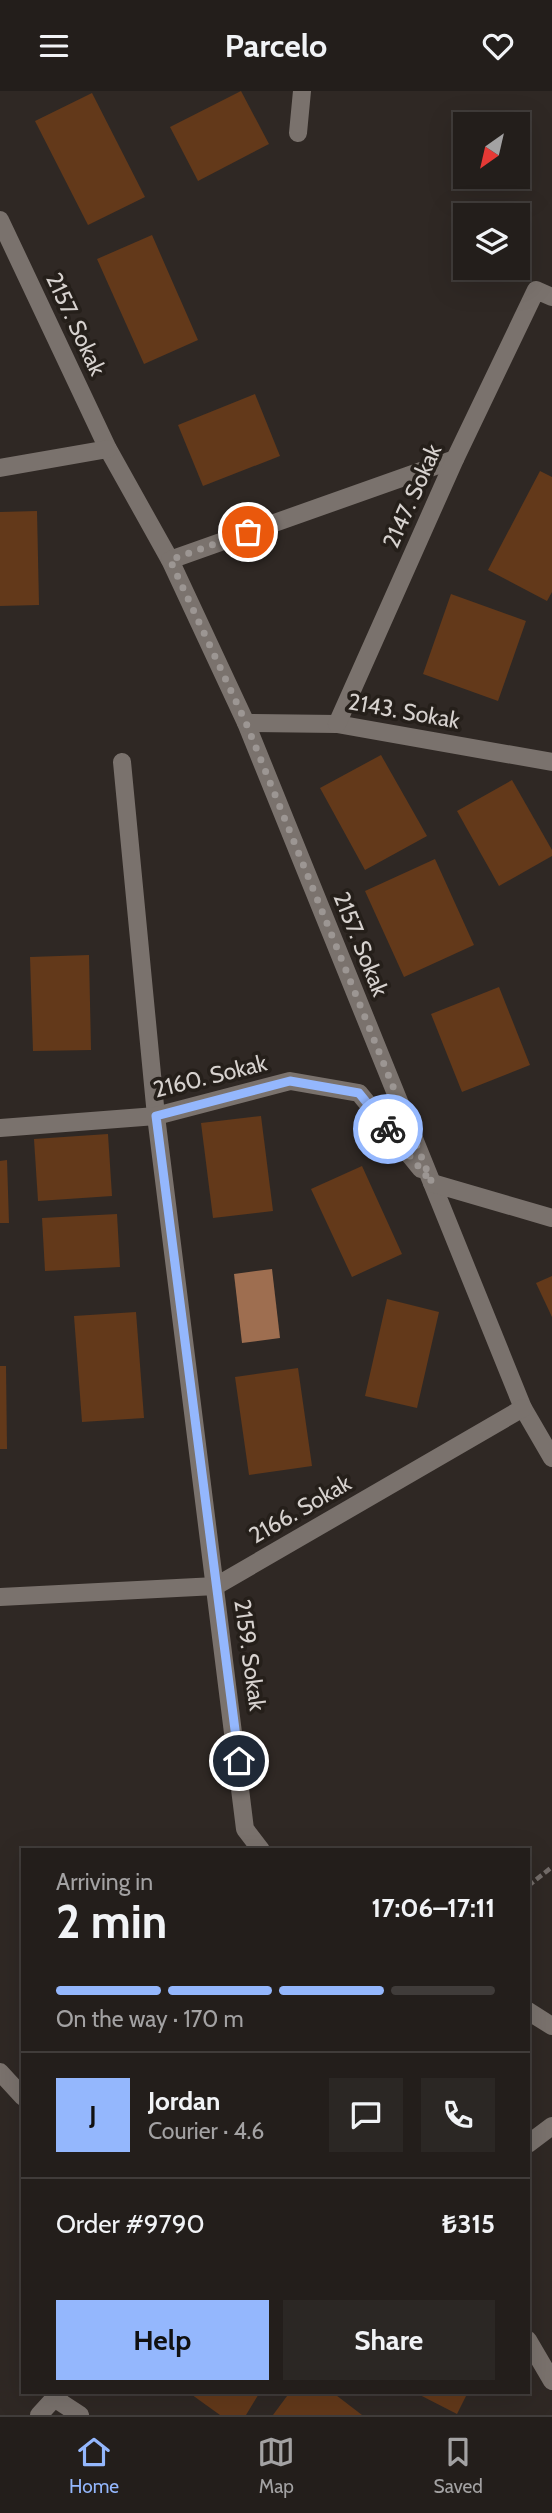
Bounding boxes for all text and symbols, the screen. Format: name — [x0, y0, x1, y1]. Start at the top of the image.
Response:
text: Parcelo — [225, 26, 327, 65]
icon: menu — [35, 27, 73, 65]
icon: heart — [479, 27, 517, 65]
north arrow — [453, 112, 530, 189]
map controls — [453, 112, 530, 280]
button: layers — [453, 203, 530, 280]
street label: 2157. Sokak — [40, 268, 112, 380]
street label: 2147. Sokak — [377, 439, 448, 552]
pin — [218, 502, 278, 562]
icon: bag — [229, 513, 267, 551]
street label: 2143. Sokak — [346, 687, 463, 735]
street label: 2157. Sokak — [327, 888, 395, 1001]
street label: 2160. Sokak — [150, 1048, 270, 1104]
courier — [353, 1094, 423, 1164]
icon: bike — [369, 1110, 407, 1148]
street label: 2166. Sokak — [244, 1468, 357, 1549]
street label: 2159. Sokak — [228, 1598, 272, 1713]
pin — [209, 1731, 269, 1791]
icon: home — [220, 1742, 258, 1780]
text: Arriving in — [56, 1868, 153, 1896]
text: 17:06–17:11 — [372, 1892, 495, 1924]
text: 2 min — [56, 1894, 167, 1950]
text: On the way · 170 m — [56, 2005, 244, 2033]
button: chat — [329, 2078, 403, 2152]
button: phone — [421, 2078, 495, 2152]
text: Jordan — [148, 2085, 220, 2117]
text: J — [89, 2099, 97, 2131]
text: Courier · 4.6 — [148, 2117, 264, 2145]
text: Order #9790 — [56, 2208, 205, 2240]
text: ₺315 — [442, 2208, 495, 2240]
button: Help — [56, 2300, 269, 2380]
button: Share — [283, 2300, 495, 2380]
tab: Home — [69, 2433, 119, 2498]
tab: Map — [257, 2433, 295, 2498]
tab: Saved — [434, 2433, 483, 2498]

